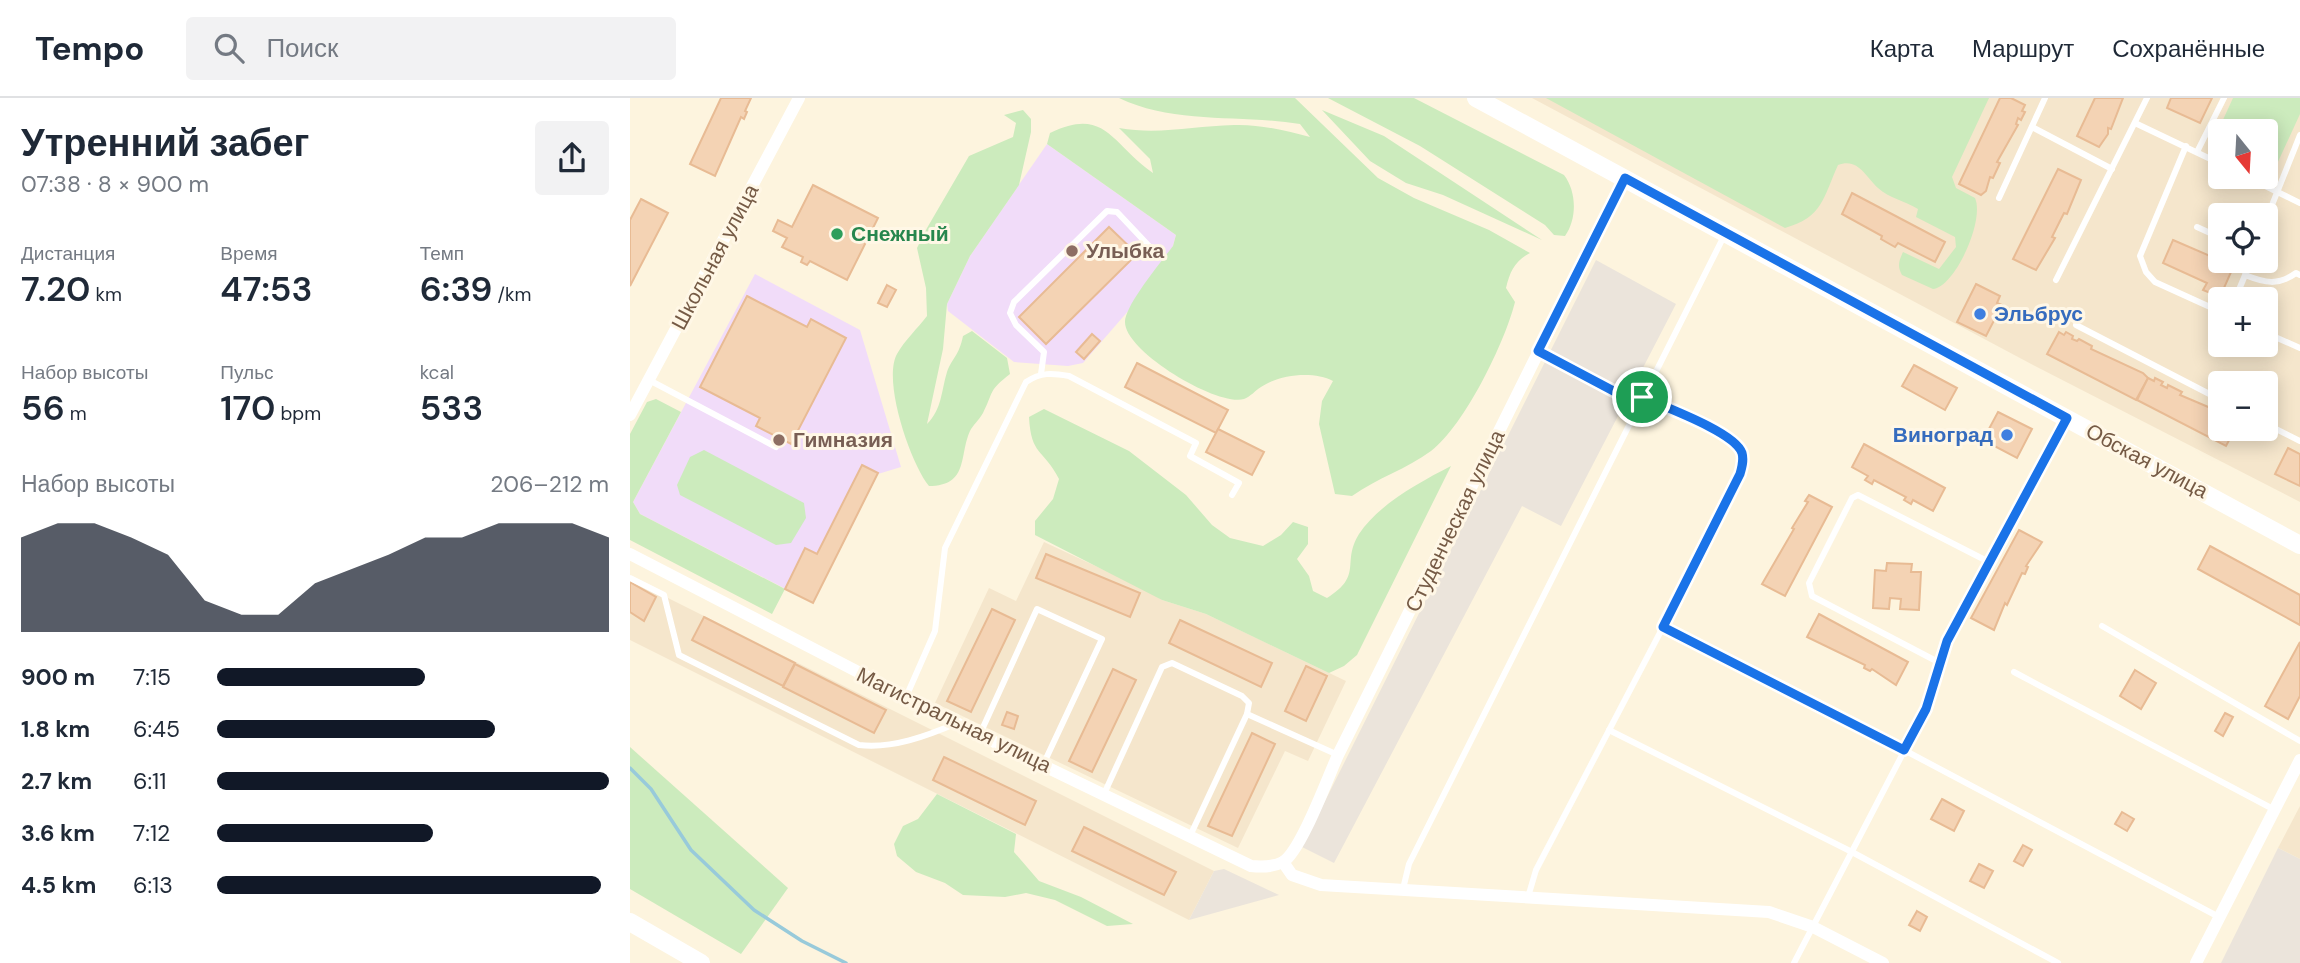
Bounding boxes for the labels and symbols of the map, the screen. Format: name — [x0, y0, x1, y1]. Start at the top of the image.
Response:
north arrow — [2208, 119, 2278, 189]
street label: Школьная улица — [665, 179, 765, 335]
place label: Снежный — [851, 220, 949, 248]
marker: Снежный — [829, 226, 845, 242]
place label: Улыбка — [1086, 237, 1164, 265]
marker: Улыбка — [1064, 243, 1080, 259]
place label: Эльбрус — [1994, 300, 2083, 328]
marker: Эльбрус — [1972, 306, 1988, 322]
pin — [1612, 367, 1672, 427]
street label: Обская улица — [2081, 417, 2213, 505]
place label: Виноград — [1893, 421, 1993, 449]
street label: Студенческая улица — [1399, 425, 1511, 617]
place label: Гимназия — [793, 426, 893, 454]
marker: Виноград — [1999, 427, 2015, 443]
marker: Гимназия — [771, 432, 787, 448]
street label: Магистральная улица — [852, 661, 1056, 780]

